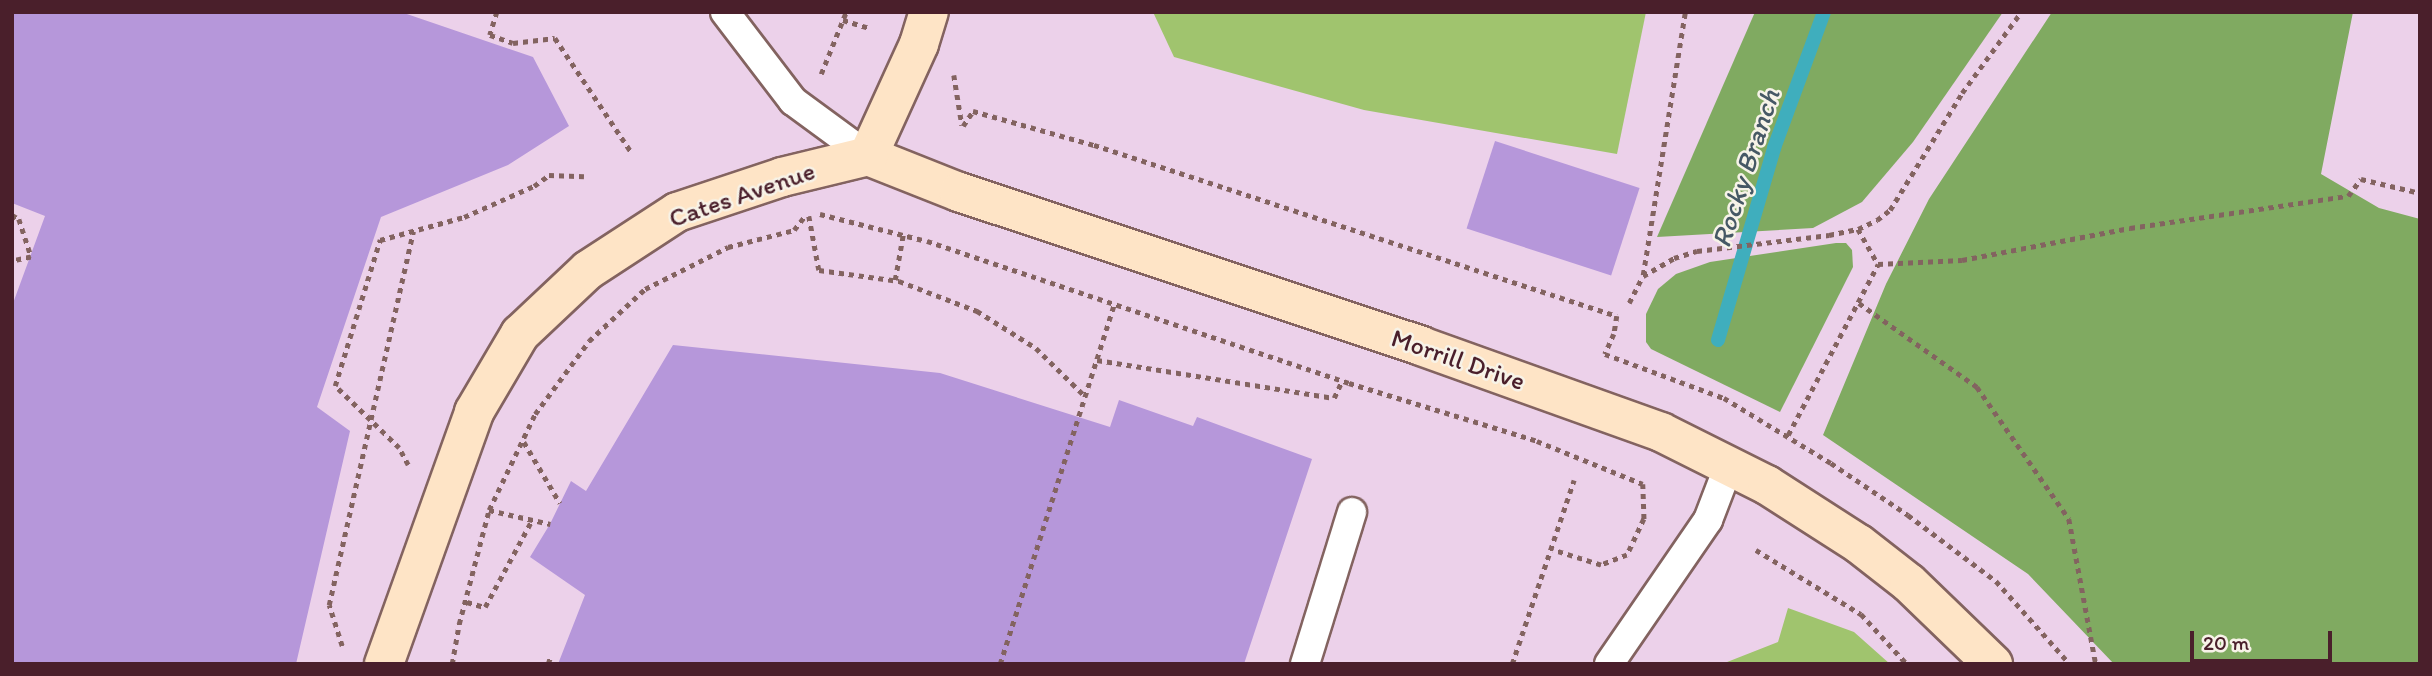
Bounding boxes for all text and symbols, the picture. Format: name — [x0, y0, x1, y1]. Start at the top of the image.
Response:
water label: Rocky Branch — [1704, 84, 1786, 252]
street label: Cates Avenue — [666, 156, 818, 234]
street label: Morrill Drive — [1387, 323, 1529, 397]
scale bar — [2194, 616, 2336, 660]
text: 20 m — [2203, 630, 2249, 655]

